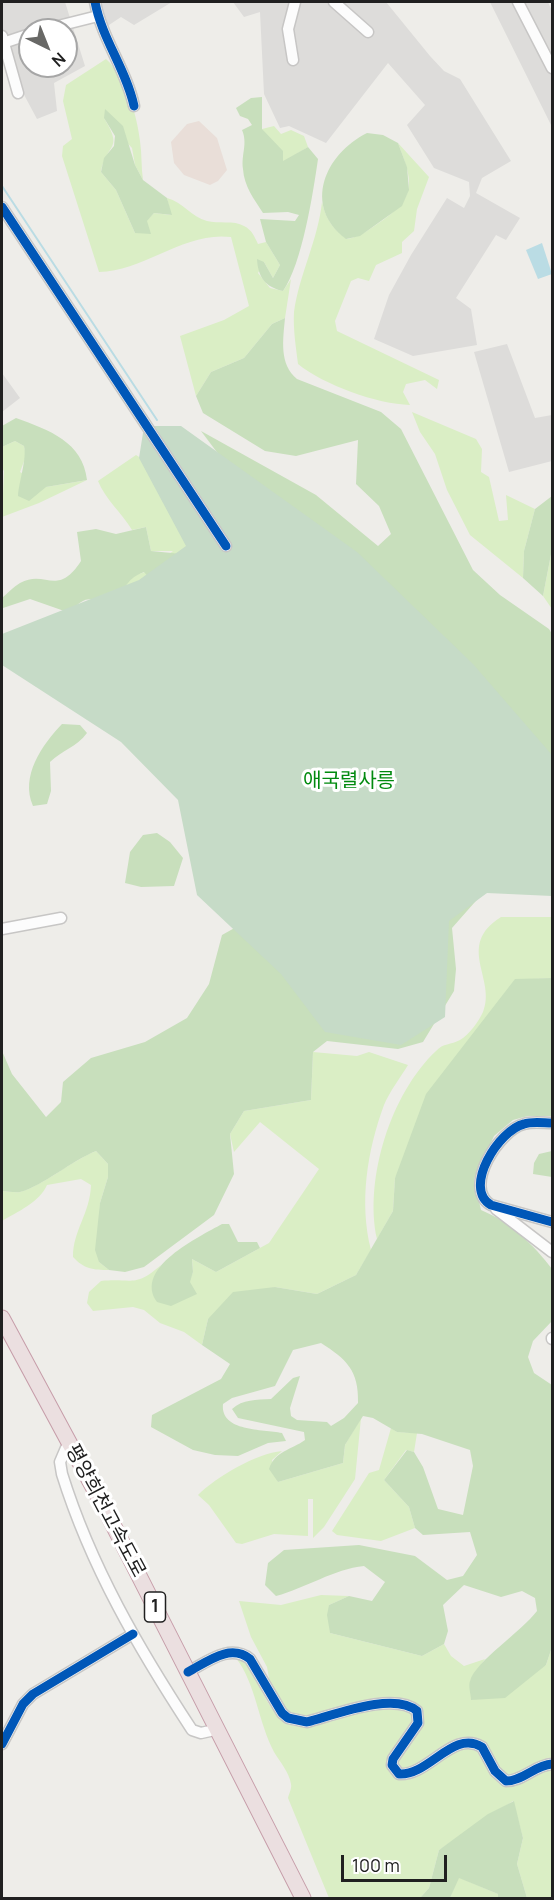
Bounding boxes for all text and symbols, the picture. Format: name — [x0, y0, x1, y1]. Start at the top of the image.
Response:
north arrow — [18, 18, 78, 78]
text: N — [47, 48, 71, 72]
park label: 애국렬사릉 — [303, 769, 395, 793]
street label: 평양희천고속도로 — [60, 1440, 150, 1582]
road number: 1 — [144, 1592, 166, 1622]
scale bar — [344, 1843, 450, 1881]
text: 100 m — [352, 1853, 400, 1877]

